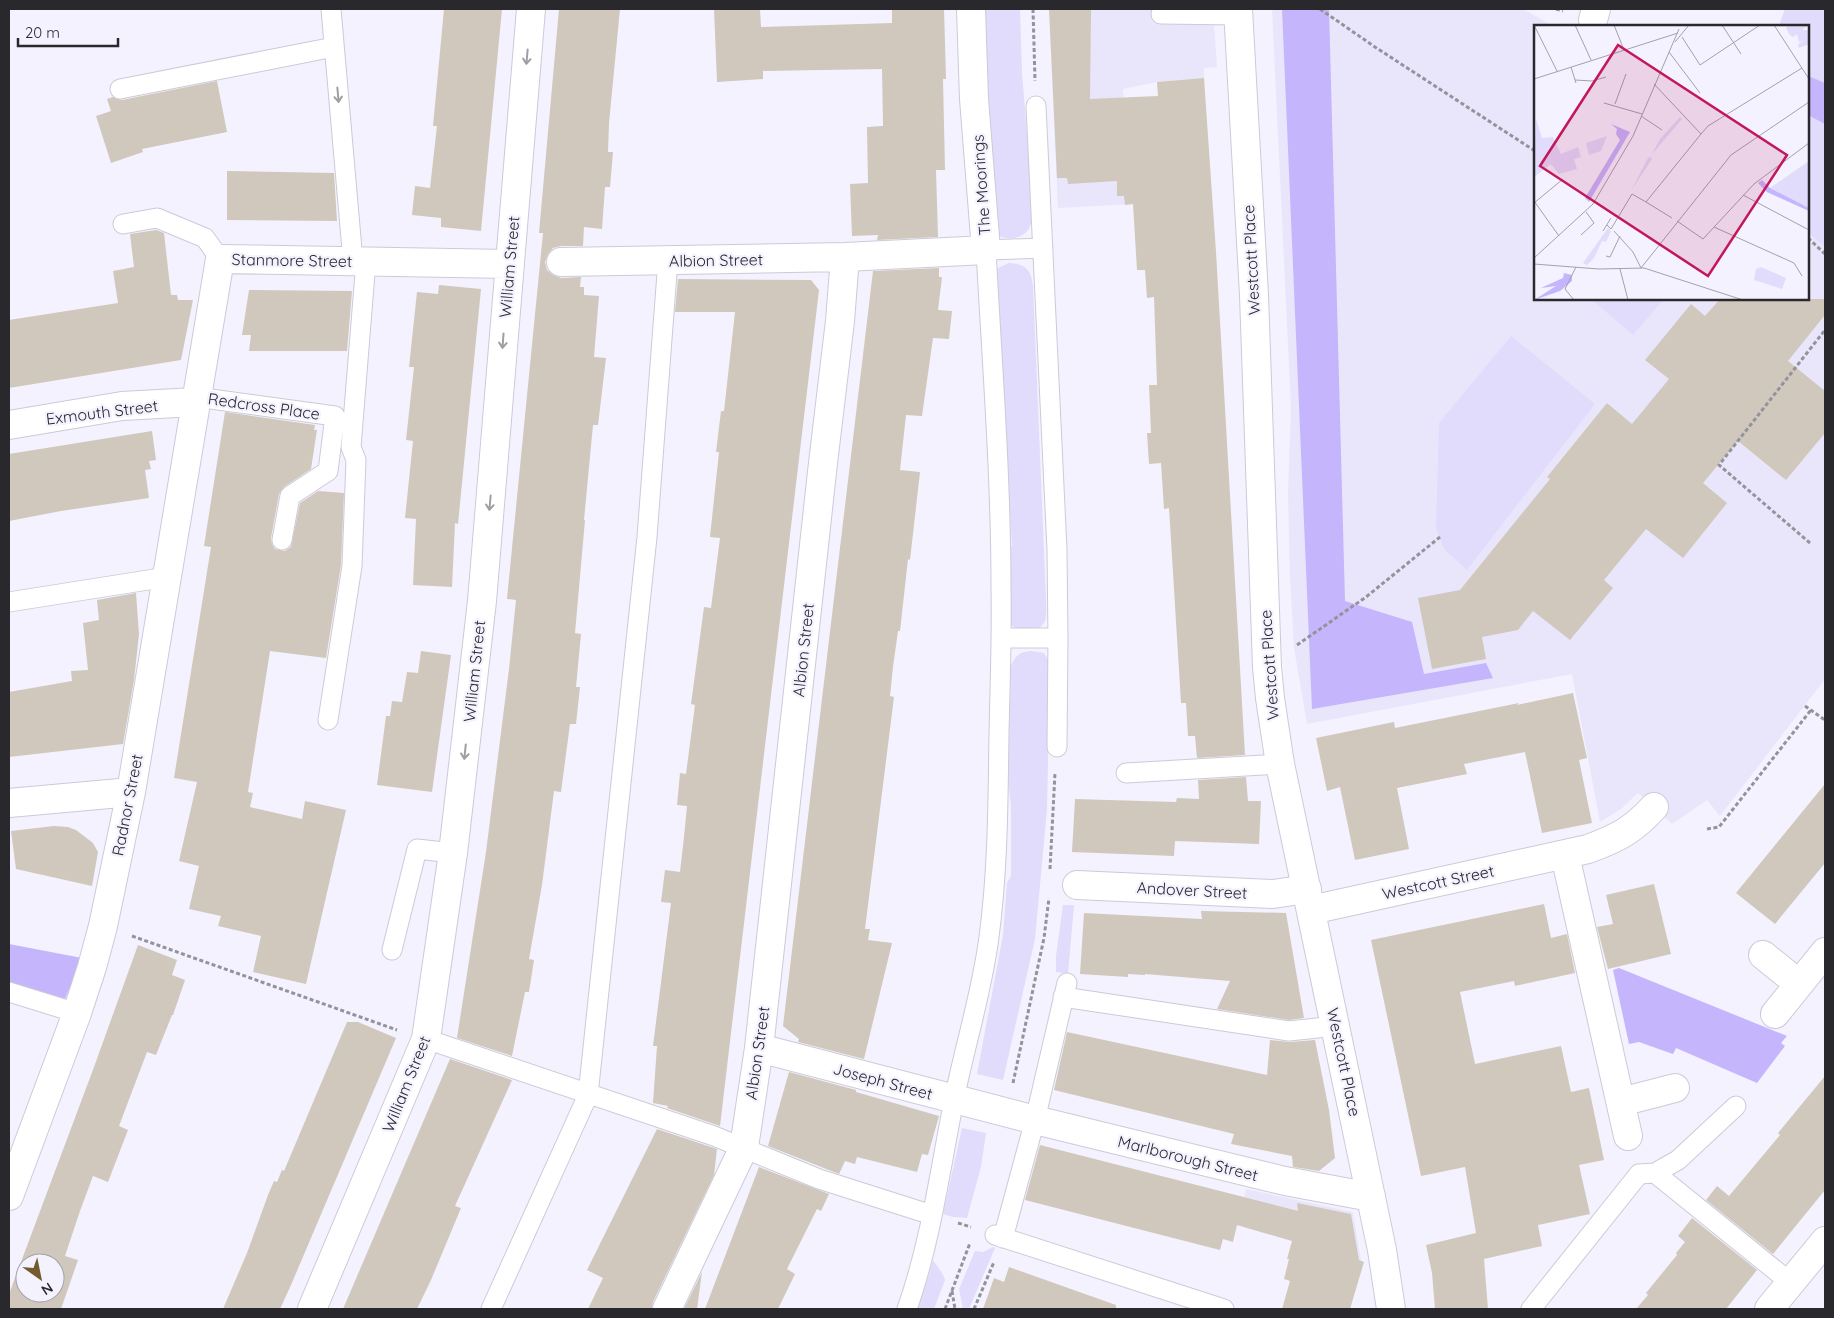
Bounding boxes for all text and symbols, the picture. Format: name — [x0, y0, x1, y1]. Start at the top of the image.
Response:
scale bar — [18, 15, 118, 47]
text: 20 m — [25, 23, 60, 42]
inset map — [1534, 25, 1809, 300]
one-way arrow — [522, 49, 531, 65]
one-way arrow — [333, 87, 343, 103]
street label: The Moorings — [968, 134, 994, 236]
street label: Westcott Place — [1238, 204, 1264, 316]
street label: William Street — [495, 215, 523, 319]
street label: Stanmore Street — [232, 249, 352, 271]
street label: Albion Street — [669, 249, 763, 271]
one-way arrow — [498, 333, 507, 349]
street label: Redcross Place — [207, 388, 321, 424]
street label: Exmouth Street — [45, 395, 159, 429]
one-way arrow — [485, 495, 495, 511]
street label: Albion Street — [788, 602, 818, 698]
street label: Westcott Place — [1255, 609, 1283, 721]
street label: William Street — [459, 619, 489, 723]
one-way arrow — [460, 744, 470, 760]
street label: Radnor Street — [107, 752, 147, 858]
street label: Westcott Street — [1380, 860, 1496, 904]
street label: Andover Street — [1136, 877, 1248, 903]
street label: Albion Street — [741, 1005, 773, 1101]
street label: Westcott Place — [1323, 1006, 1365, 1118]
street label: William Street — [378, 1033, 434, 1135]
street label: Joseph Street — [831, 1058, 935, 1104]
street label: Marlborough Street — [1116, 1131, 1260, 1185]
north arrow — [15, 1253, 65, 1303]
text: N — [38, 1279, 56, 1299]

